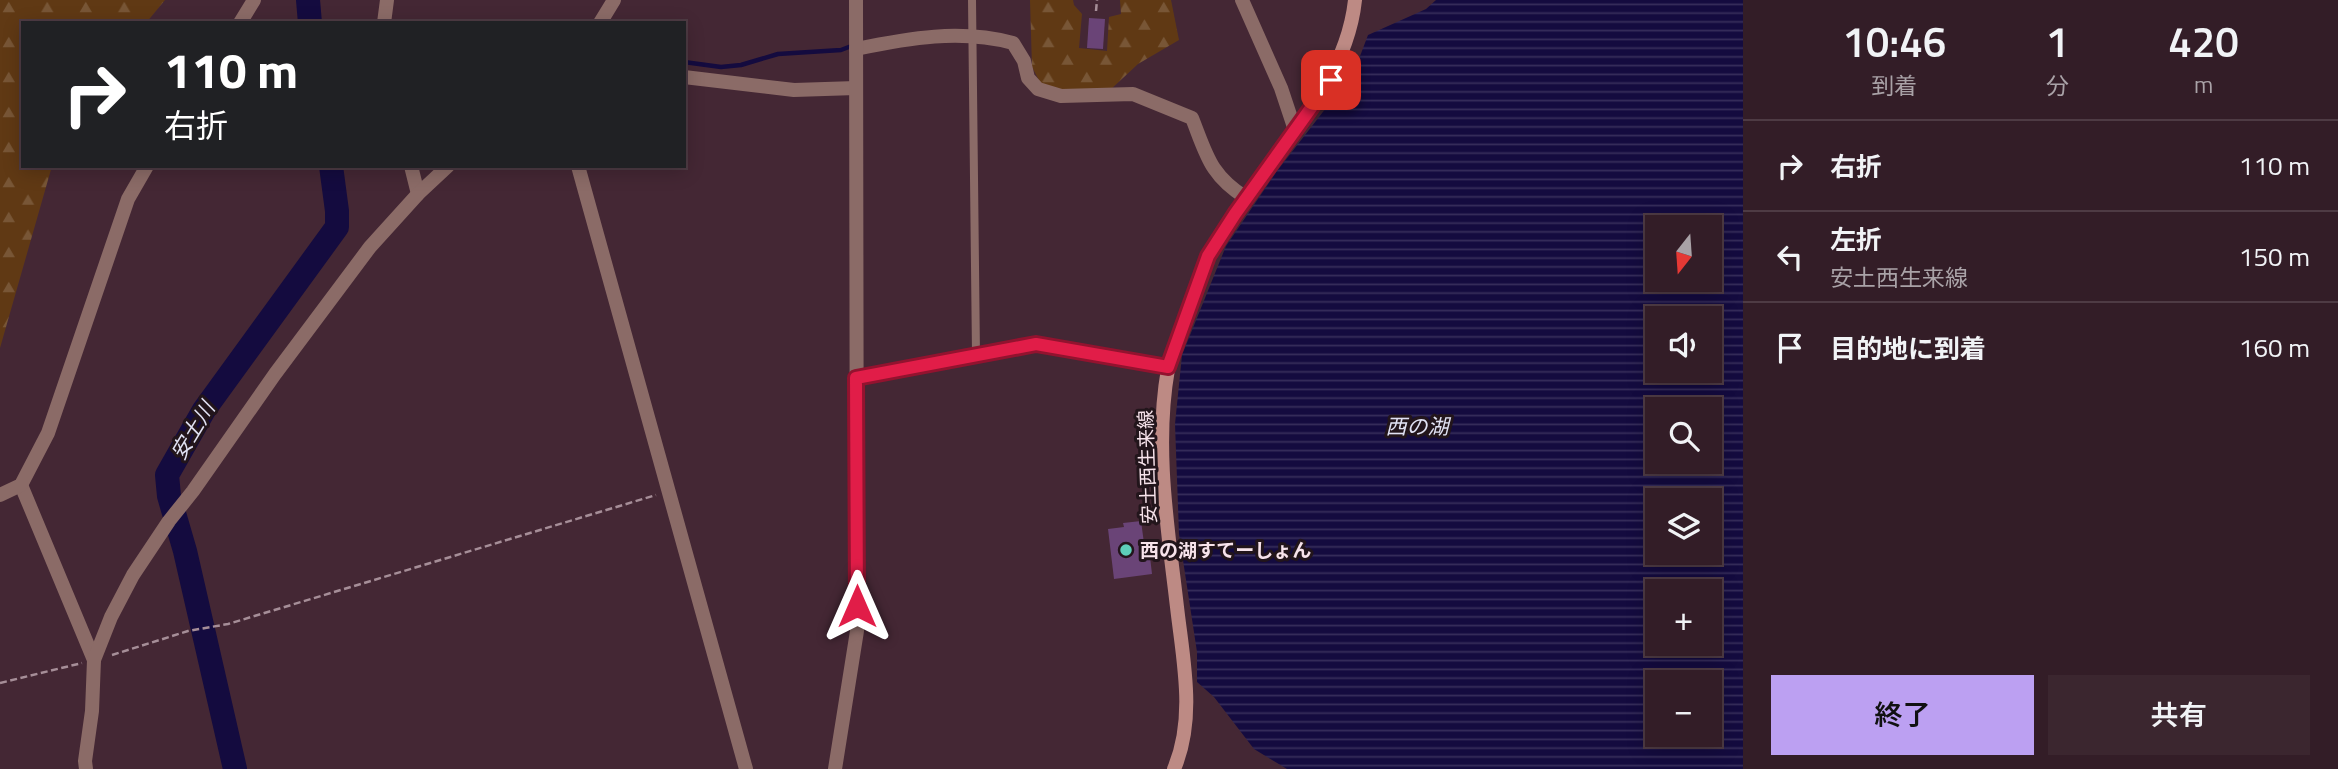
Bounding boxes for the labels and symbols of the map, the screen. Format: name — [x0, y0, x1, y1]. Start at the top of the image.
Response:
pin — [1301, 50, 1361, 110]
north arrow — [1645, 215, 1722, 292]
water label: 安土川 — [162, 394, 223, 466]
street label: 安土西生来線 — [1130, 410, 1163, 524]
water label: 西の湖 — [1386, 410, 1451, 442]
place label: 西の湖すてーしょん — [1140, 535, 1311, 564]
marker: 西の湖すてーしょん — [1118, 542, 1134, 558]
position arrow — [820, 569, 894, 643]

